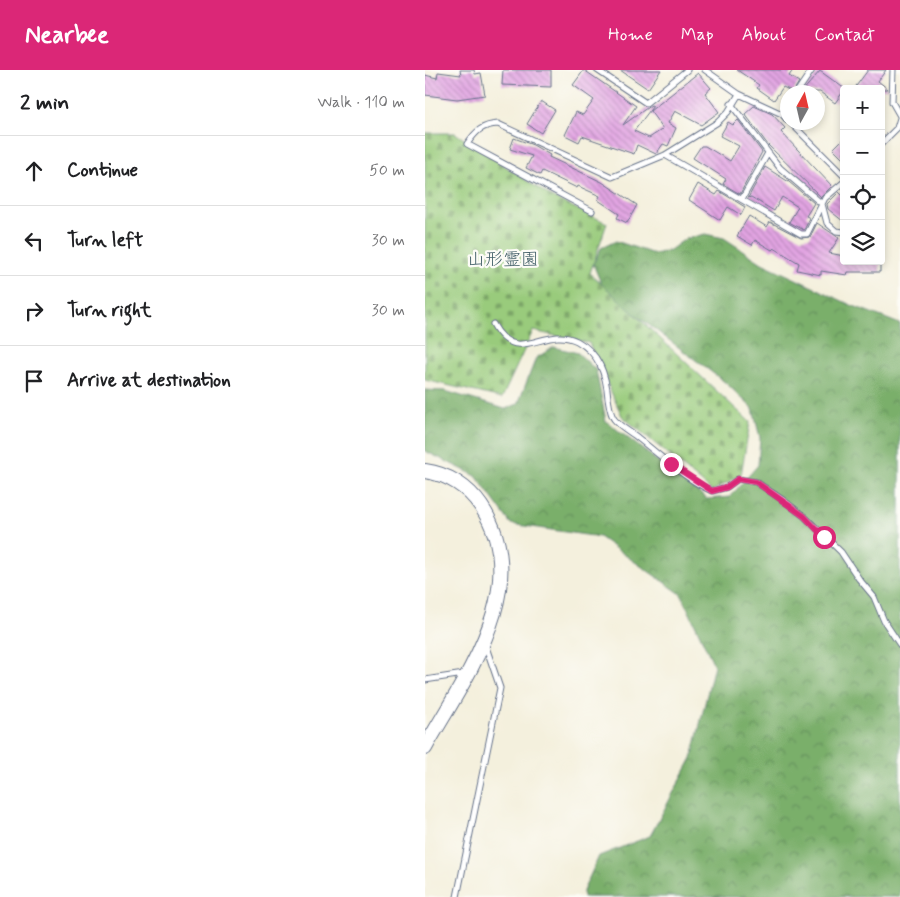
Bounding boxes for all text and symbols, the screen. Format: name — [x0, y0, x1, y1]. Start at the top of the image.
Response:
text: Nearbee — [25, 20, 109, 51]
text: Home — [608, 23, 653, 47]
text: Map — [681, 23, 714, 47]
text: About — [742, 23, 786, 47]
text: Contact — [814, 23, 875, 47]
north arrow — [780, 85, 825, 130]
map controls — [840, 85, 885, 265]
button: + — [840, 85, 885, 130]
text: 2 min — [20, 89, 69, 117]
text: Walk · 110 m — [317, 92, 405, 113]
button: − — [840, 130, 885, 175]
icon: ahead — [20, 157, 48, 185]
text: Continue — [67, 158, 138, 183]
text: 50 m — [369, 160, 405, 181]
button: locate — [840, 175, 885, 220]
button: layers — [840, 220, 885, 265]
icon: left — [20, 227, 48, 255]
text: Turn left — [67, 228, 143, 253]
text: 30 m — [372, 230, 405, 251]
park label: 山形霊園 — [467, 248, 539, 272]
icon: right — [20, 297, 48, 325]
text: Turn right — [67, 298, 151, 323]
text: 30 m — [372, 300, 405, 321]
icon: arrive — [20, 367, 48, 395]
text: Arrive at destination — [67, 368, 231, 393]
route end — [660, 453, 683, 476]
route start — [813, 526, 836, 549]

